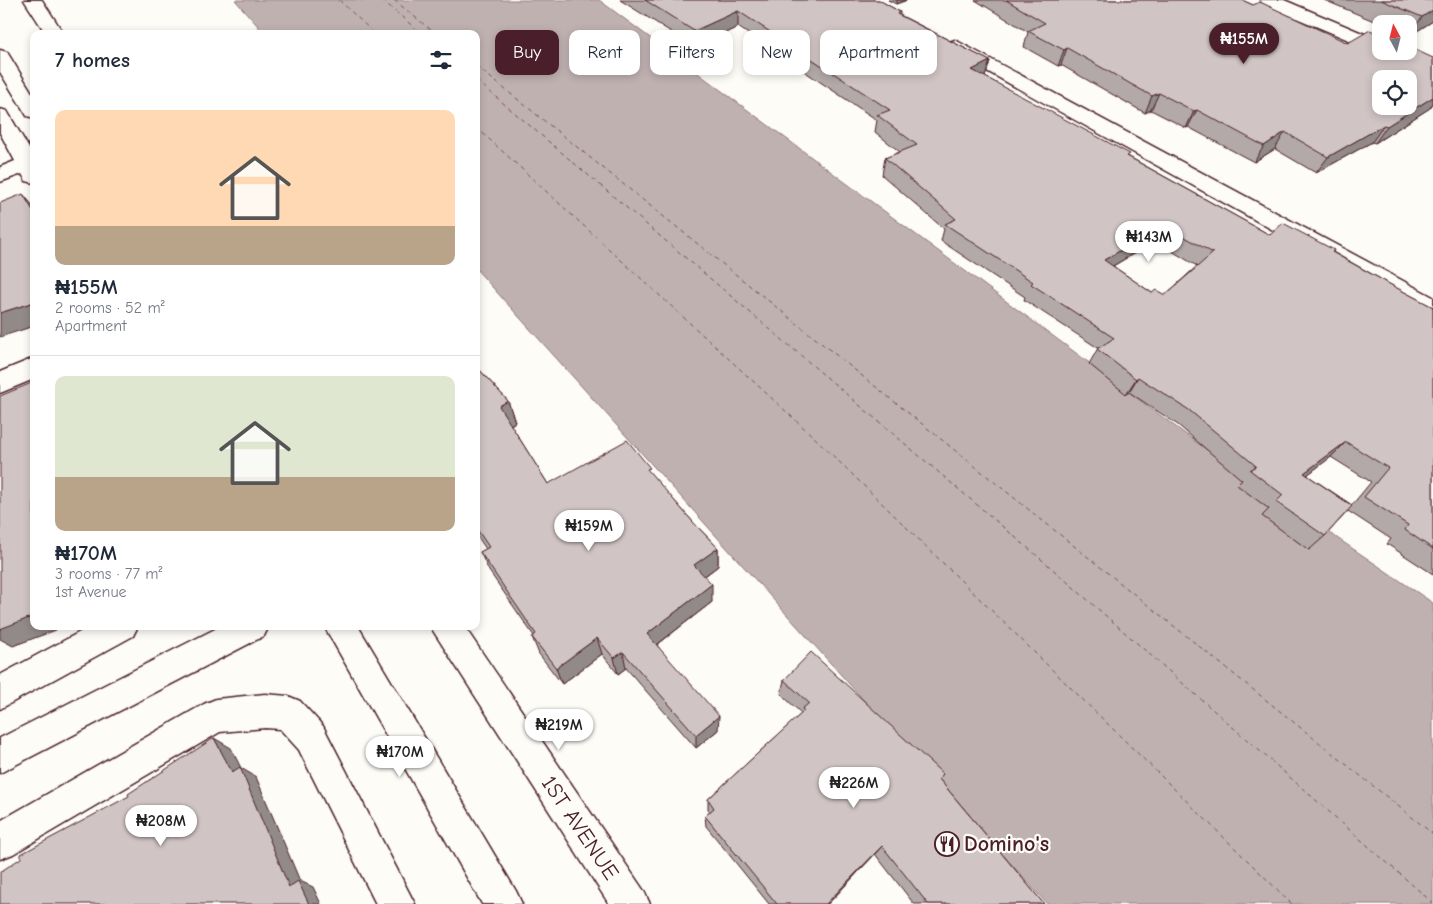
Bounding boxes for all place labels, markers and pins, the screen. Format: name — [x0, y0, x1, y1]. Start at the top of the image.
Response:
pin: ₦155M — [1209, 22, 1279, 65]
pin: ₦143M — [1114, 220, 1184, 263]
pin: ₦159M — [554, 510, 624, 552]
pin: ₦219M — [524, 708, 594, 751]
pin: ₦170M — [365, 736, 435, 778]
pin: ₦226M — [819, 766, 889, 809]
pin: ₦208M — [126, 804, 196, 847]
restaurant icon: Domino's — [934, 831, 960, 857]
place label: Domino's — [964, 831, 1049, 857]

